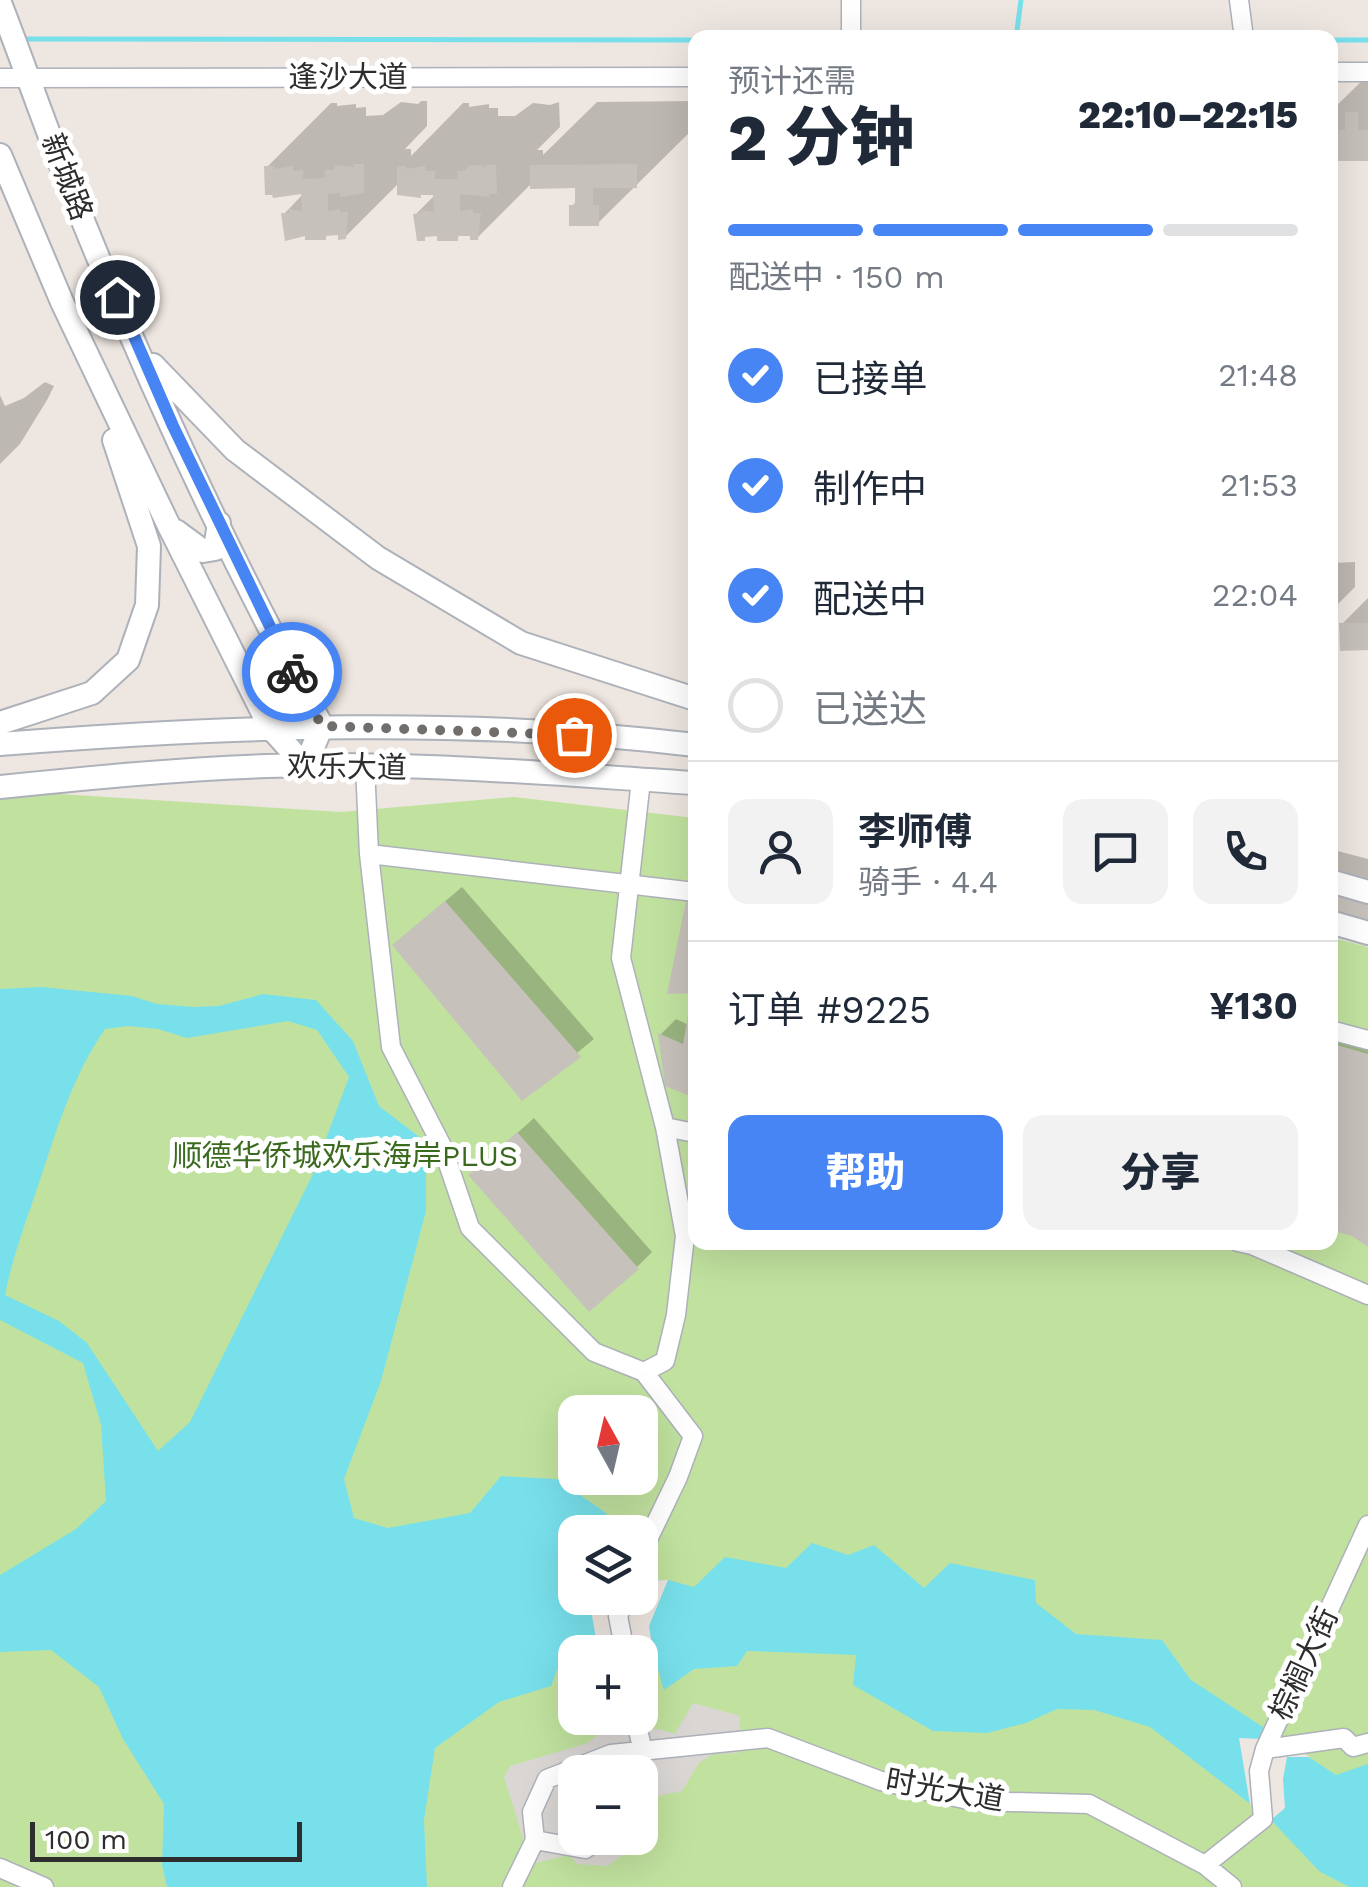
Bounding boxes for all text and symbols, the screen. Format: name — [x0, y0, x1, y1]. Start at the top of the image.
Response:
street label: 逢沙大道 — [288, 59, 408, 94]
text: 预计还需 — [728, 62, 856, 100]
text: 22:10–22:15 — [1078, 93, 1298, 137]
text: 2 分钟 — [728, 100, 914, 176]
street label: 新城路 — [35, 129, 100, 225]
pin — [75, 255, 160, 340]
text: 配送中 · 150 m — [728, 258, 945, 296]
icon: home — [90, 270, 145, 325]
icon: check — [728, 348, 783, 403]
text: 21:48 — [1218, 356, 1298, 394]
text: 已接单 — [813, 357, 927, 401]
icon: check — [728, 458, 783, 513]
text: 21:53 — [1220, 466, 1298, 504]
text: 制作中 — [813, 467, 927, 511]
icon: check — [728, 568, 783, 623]
text: 22:04 — [1212, 576, 1298, 614]
text: 配送中 — [813, 577, 927, 621]
courier — [242, 622, 342, 722]
icon: bike — [265, 645, 320, 700]
text: 已送达 — [813, 687, 927, 731]
pin — [532, 693, 617, 778]
icon: bag — [547, 708, 602, 763]
street label: 欢乐大道 — [287, 748, 407, 785]
button: person — [728, 799, 833, 904]
button: chat — [1063, 799, 1168, 904]
button: phone — [1193, 799, 1298, 904]
text: 李师傅 — [858, 810, 972, 854]
text: 骑手 · 4.4 — [858, 863, 998, 901]
text: ¥130 — [1209, 984, 1298, 1028]
text: 订单 #9225 — [728, 988, 931, 1032]
button: 帮助 — [728, 1115, 1003, 1230]
button: 分享 — [1023, 1115, 1298, 1230]
park label: 顺德华侨城欢乐海岸PLUS — [172, 1138, 518, 1173]
north arrow — [558, 1395, 658, 1495]
map controls — [558, 1395, 658, 1855]
button: layers — [558, 1515, 658, 1615]
street label: 棕榈大街 — [1262, 1602, 1345, 1726]
button: + — [558, 1635, 658, 1735]
button: − — [558, 1755, 658, 1855]
street label: 时光大道 — [883, 1762, 1007, 1817]
scale bar — [30, 1817, 302, 1862]
text: 100 m — [45, 1823, 127, 1856]

